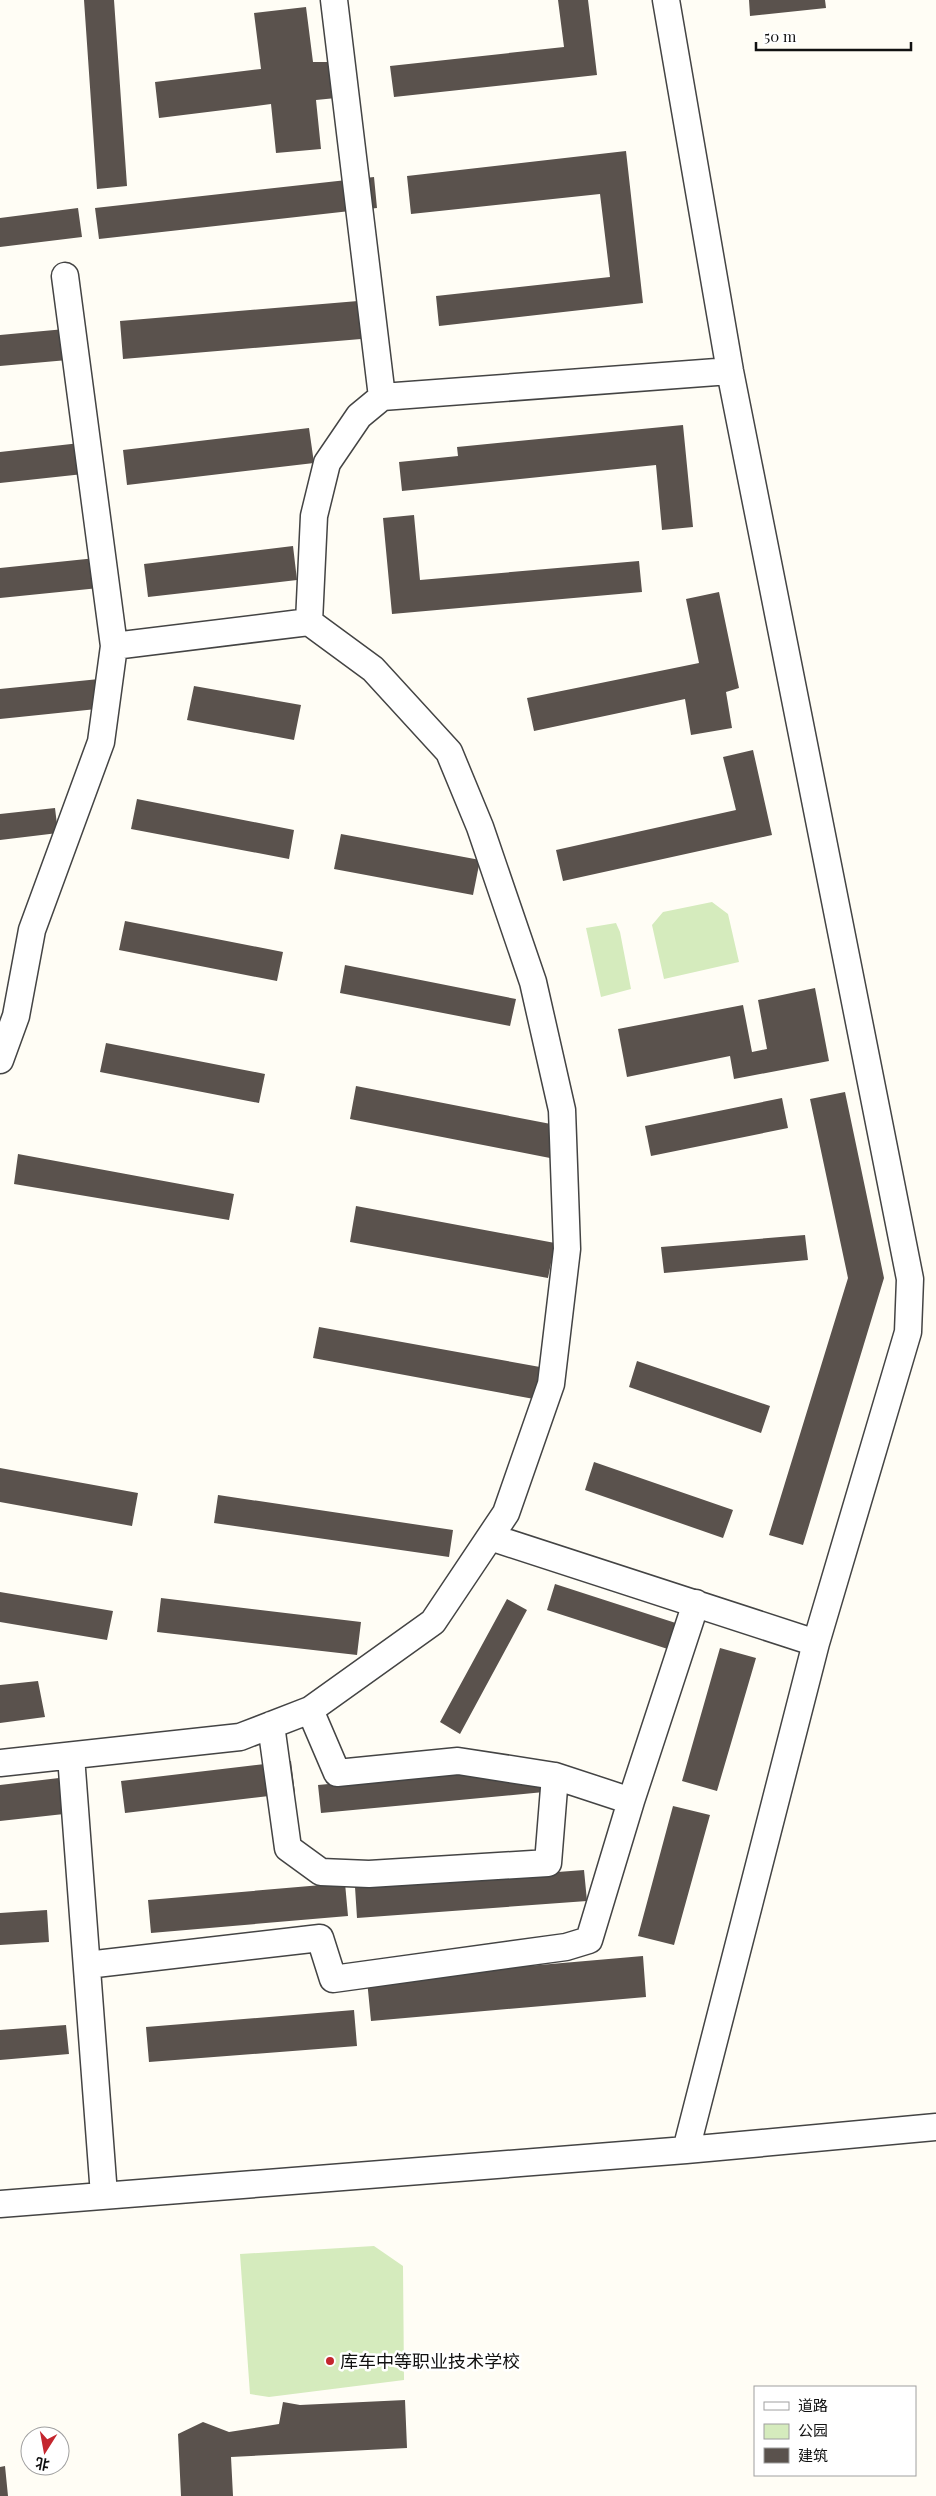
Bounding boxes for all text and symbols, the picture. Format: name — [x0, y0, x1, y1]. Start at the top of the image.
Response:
scale bar — [756, 20, 911, 52]
text: 50 m — [764, 26, 797, 46]
place label: 库车中等职业技术学校 — [340, 2349, 520, 2373]
marker: 库车中等职业技术学校 — [324, 2355, 336, 2367]
legend — [754, 2386, 916, 2476]
text: 道路 — [798, 2395, 828, 2415]
text: 公园 — [798, 2420, 828, 2440]
north arrow — [20, 2426, 70, 2476]
text: 建筑 — [798, 2445, 828, 2465]
text: 北 — [34, 2454, 51, 2475]

